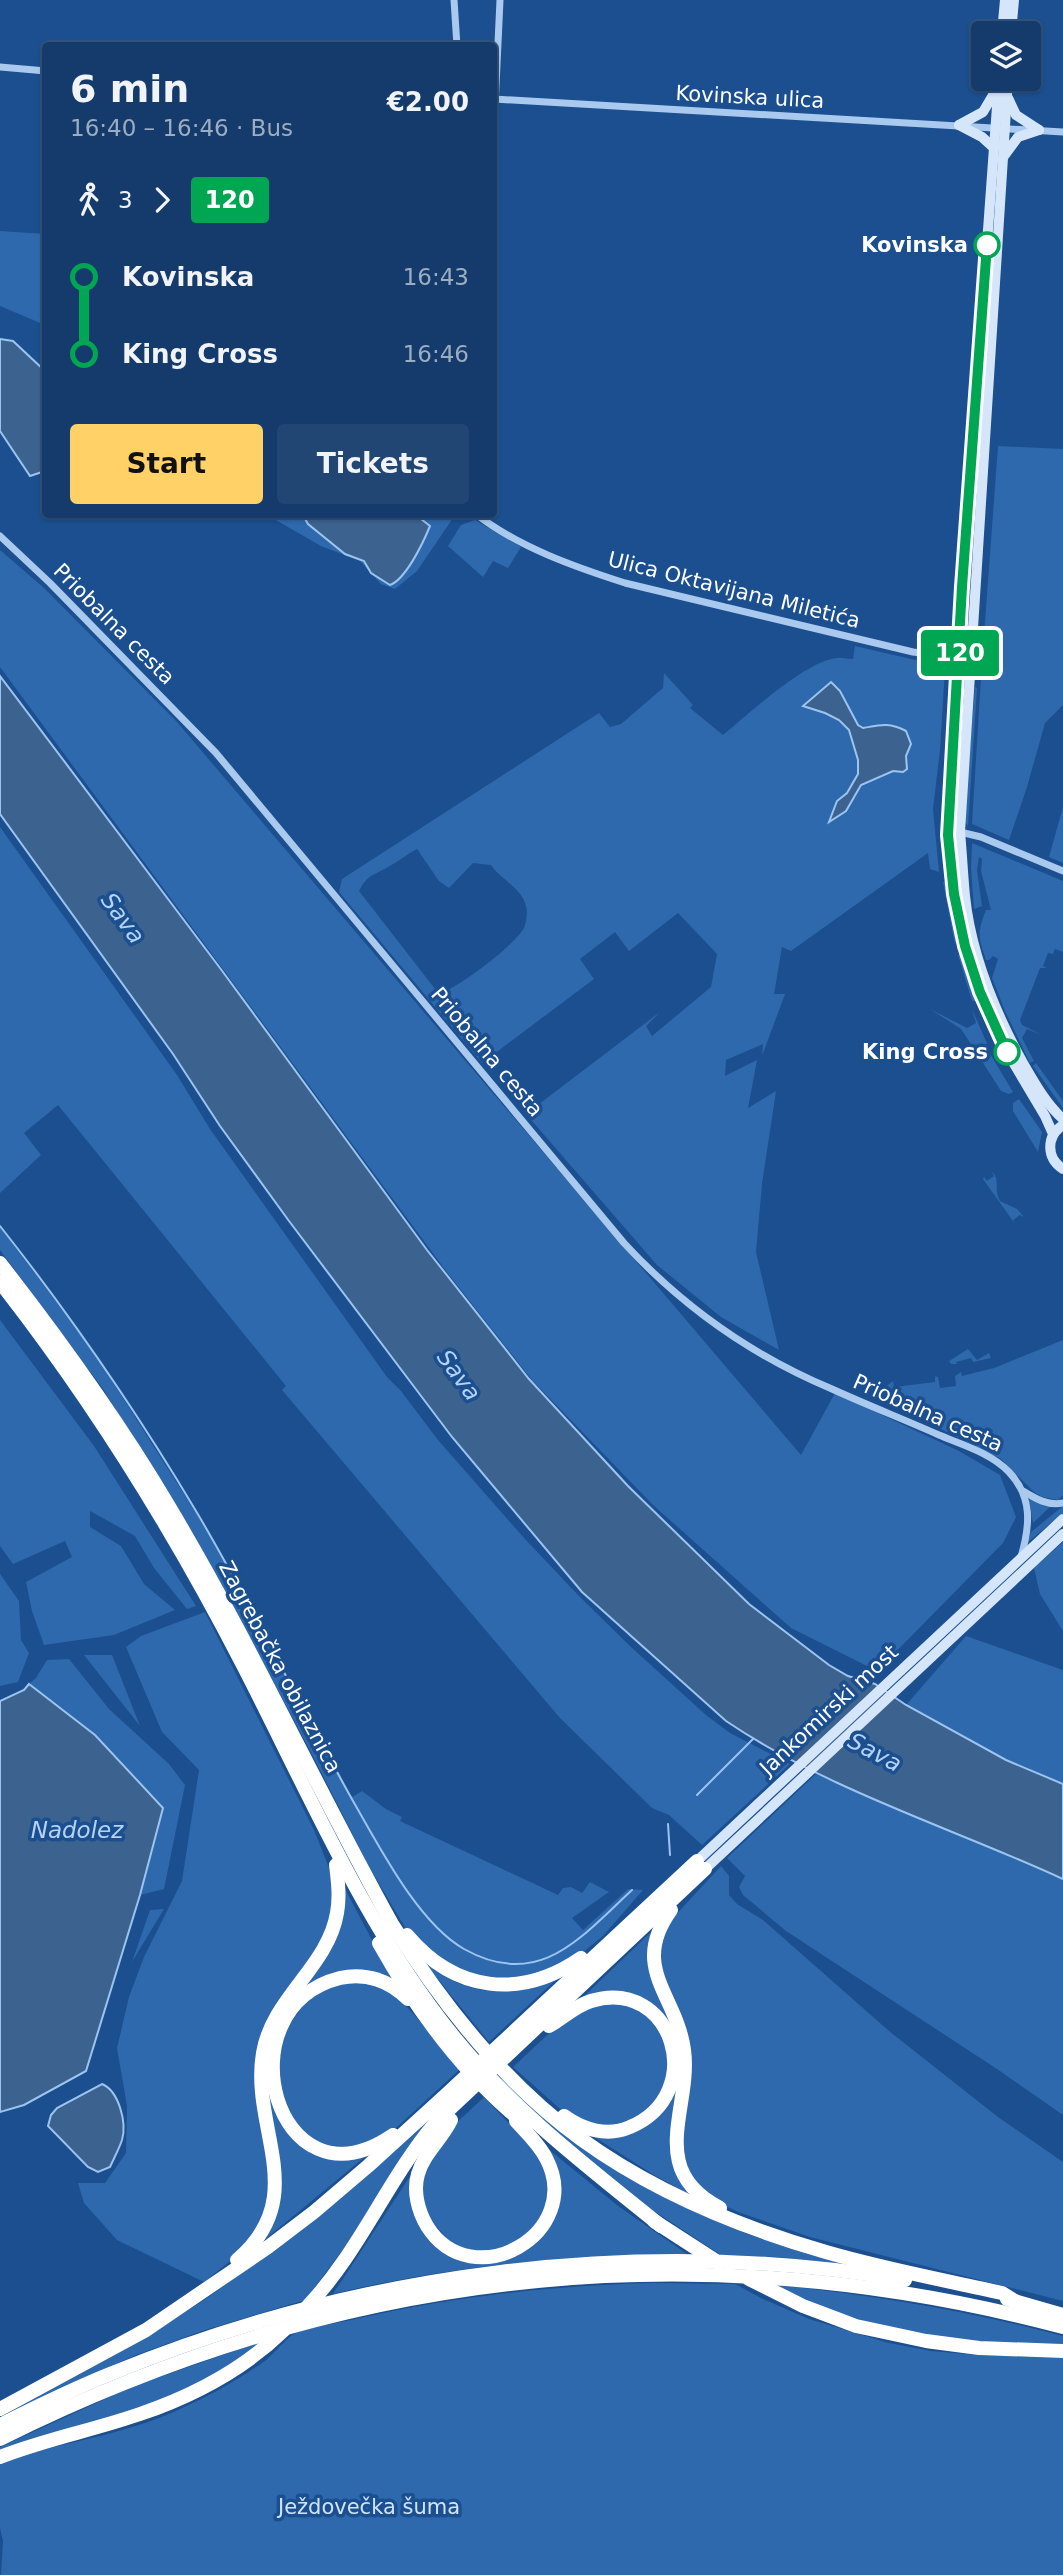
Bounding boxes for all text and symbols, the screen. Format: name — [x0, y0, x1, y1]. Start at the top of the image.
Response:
map controls — [971, 21, 1041, 91]
button: layers — [971, 21, 1041, 91]
text: 6 min — [70, 67, 189, 111]
street label: Kovinska ulica — [675, 81, 825, 113]
text: €2.00 — [387, 87, 469, 117]
text: 16:40 – 16:46 · Bus — [70, 115, 293, 141]
icon: walk — [70, 181, 108, 219]
icon: forward — [143, 181, 181, 219]
text: 120 — [205, 186, 255, 214]
text: 3 — [118, 187, 133, 213]
marker: Kovinska — [974, 232, 1000, 258]
place label: Kovinska — [861, 233, 968, 257]
text: Kovinska — [122, 262, 254, 292]
text: 16:43 — [403, 264, 469, 290]
text: King Cross — [122, 339, 278, 369]
text: 16:46 — [403, 341, 469, 367]
button: Start — [70, 424, 263, 504]
button: Tickets — [277, 424, 469, 504]
street label: Ulica Oktavijana Miletića — [605, 547, 863, 633]
street label: Priobalna cesta — [49, 559, 179, 689]
line badge: 120 — [920, 630, 1000, 676]
text: 120 — [935, 639, 985, 667]
water label: Sava — [96, 888, 150, 948]
street label: Priobalna cesta — [426, 983, 548, 1121]
marker: King Cross — [994, 1039, 1020, 1065]
place label: King Cross — [862, 1040, 988, 1064]
water label: Sava — [432, 1345, 486, 1405]
street label: Priobalna cesta — [850, 1369, 1006, 1457]
street label: Zagrebačka obilaznica — [214, 1557, 346, 1777]
street label: Jankomirski most — [754, 1640, 903, 1781]
water label: Sava — [844, 1727, 906, 1777]
water label: Nadolez — [31, 1817, 124, 1843]
park label: Ježdovečka šuma — [276, 2495, 460, 2519]

